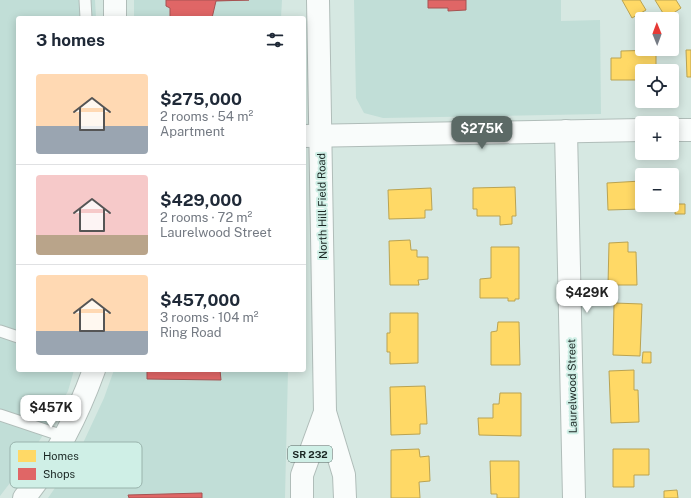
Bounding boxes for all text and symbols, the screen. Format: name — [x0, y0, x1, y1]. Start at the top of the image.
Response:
north arrow — [635, 12, 679, 56]
map controls — [635, 12, 679, 212]
icon: filters — [264, 29, 286, 51]
text: 3 homes — [36, 30, 105, 50]
button: locate — [635, 64, 679, 108]
text: $275,000 — [160, 89, 242, 109]
icon: home — [68, 90, 116, 138]
text: 2 rooms · 54 m² — [160, 109, 253, 124]
pin: $275K — [454, 116, 510, 150]
button: + — [635, 116, 679, 160]
text: $275K — [460, 121, 504, 136]
text: Apartment — [160, 124, 225, 139]
street label: North Hill Field Road — [315, 153, 329, 259]
button: − — [635, 168, 679, 212]
text: $429,000 — [160, 190, 242, 210]
icon: home — [68, 191, 116, 239]
text: 2 rooms · 72 m² — [160, 210, 252, 225]
text: Laurelwood Street — [160, 225, 272, 240]
pin: $429K — [559, 280, 615, 314]
text: $429K — [565, 285, 609, 300]
text: $457,000 — [160, 290, 240, 310]
icon: home — [68, 291, 116, 339]
text: 3 rooms · 104 m² — [160, 310, 259, 325]
text: Ring Road — [160, 325, 222, 340]
street label: Laurelwood Street — [565, 339, 579, 433]
pin: $457K — [23, 395, 79, 429]
text: $457K — [29, 400, 73, 415]
legend — [10, 442, 142, 488]
road number: SR 232 — [288, 446, 332, 462]
text: Homes — [43, 450, 79, 462]
text: Shops — [43, 468, 75, 480]

